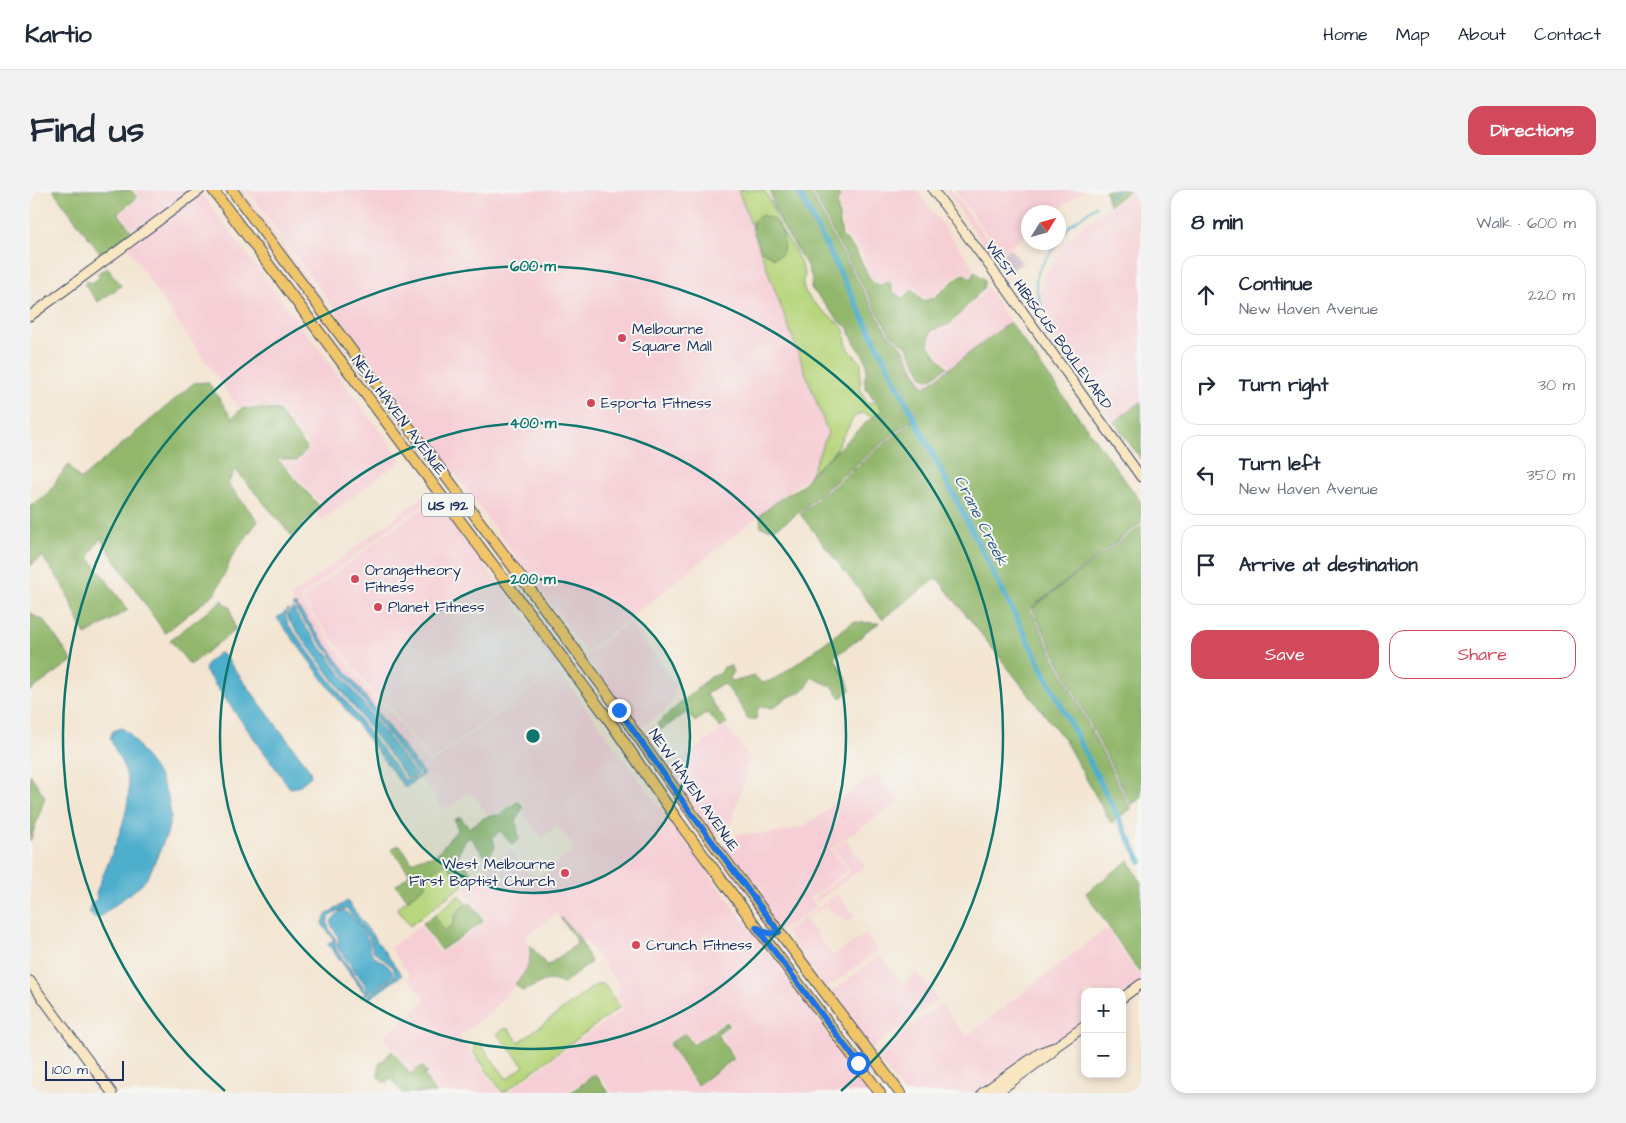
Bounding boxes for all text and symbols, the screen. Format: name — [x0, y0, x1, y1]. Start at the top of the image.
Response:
text: Kartio — [25, 18, 92, 52]
text: Home — [1323, 22, 1368, 47]
text: Map — [1396, 22, 1430, 47]
text: About — [1458, 22, 1506, 47]
text: Contact — [1534, 22, 1601, 47]
text: Find us — [30, 106, 144, 155]
button: Directions — [1468, 106, 1596, 155]
north arrow — [1021, 205, 1066, 250]
text: 8 min — [1191, 208, 1243, 237]
text: Walk · 600 m — [1476, 212, 1576, 234]
street label: WEST HIBISCUS BOULEVARD — [980, 236, 1117, 414]
text: 600 m — [510, 256, 556, 277]
text: Continue — [1239, 271, 1313, 298]
icon: ahead — [1192, 281, 1220, 309]
text: 220 m — [1528, 284, 1575, 306]
text: New Haven Avenue — [1239, 298, 1378, 320]
place label: Melbourne Square Mall — [632, 319, 712, 357]
marker: Melbourne Square Mall — [616, 332, 628, 344]
street label: NEW HAVEN AVENUE — [346, 351, 451, 480]
icon: right — [1192, 371, 1220, 399]
text: Turn right — [1239, 372, 1328, 399]
text: 30 m — [1538, 374, 1575, 396]
place label: Esporta Fitness — [601, 393, 712, 414]
marker: Esporta Fitness — [585, 397, 597, 409]
text: 400 m — [510, 413, 557, 434]
text: Turn left — [1239, 451, 1320, 478]
icon: left — [1192, 461, 1220, 489]
text: 350 m — [1527, 464, 1575, 486]
water label: Crane Creek — [949, 472, 1014, 570]
text: New Haven Avenue — [1239, 478, 1378, 500]
road number: US 192 — [422, 494, 474, 516]
icon: arrive — [1192, 551, 1220, 579]
text: Arrive at destination — [1239, 552, 1418, 579]
place label: Orangetheory Fitness — [365, 560, 461, 598]
text: 200 m — [509, 569, 556, 590]
marker: Orangetheory Fitness — [349, 573, 361, 585]
place label: Planet Fitness — [388, 597, 485, 618]
marker: Planet Fitness — [372, 601, 384, 613]
button: Save — [1191, 630, 1379, 679]
button: Share — [1389, 630, 1576, 679]
route end — [608, 699, 631, 722]
street label: NEW HAVEN AVENUE — [643, 725, 744, 856]
centre of rings — [524, 727, 542, 745]
place label: West Melbourne First Baptist Church — [409, 854, 556, 892]
marker: West Melbourne First Baptist Church — [559, 867, 571, 879]
place label: Crunch Fitness — [646, 935, 753, 956]
marker: Crunch Fitness — [630, 939, 642, 951]
map controls — [1081, 988, 1126, 1078]
button: + — [1081, 988, 1126, 1033]
button: − — [1081, 1033, 1126, 1078]
route start — [847, 1052, 870, 1075]
scale bar — [45, 1058, 124, 1081]
text: 100 m — [52, 1060, 88, 1080]

